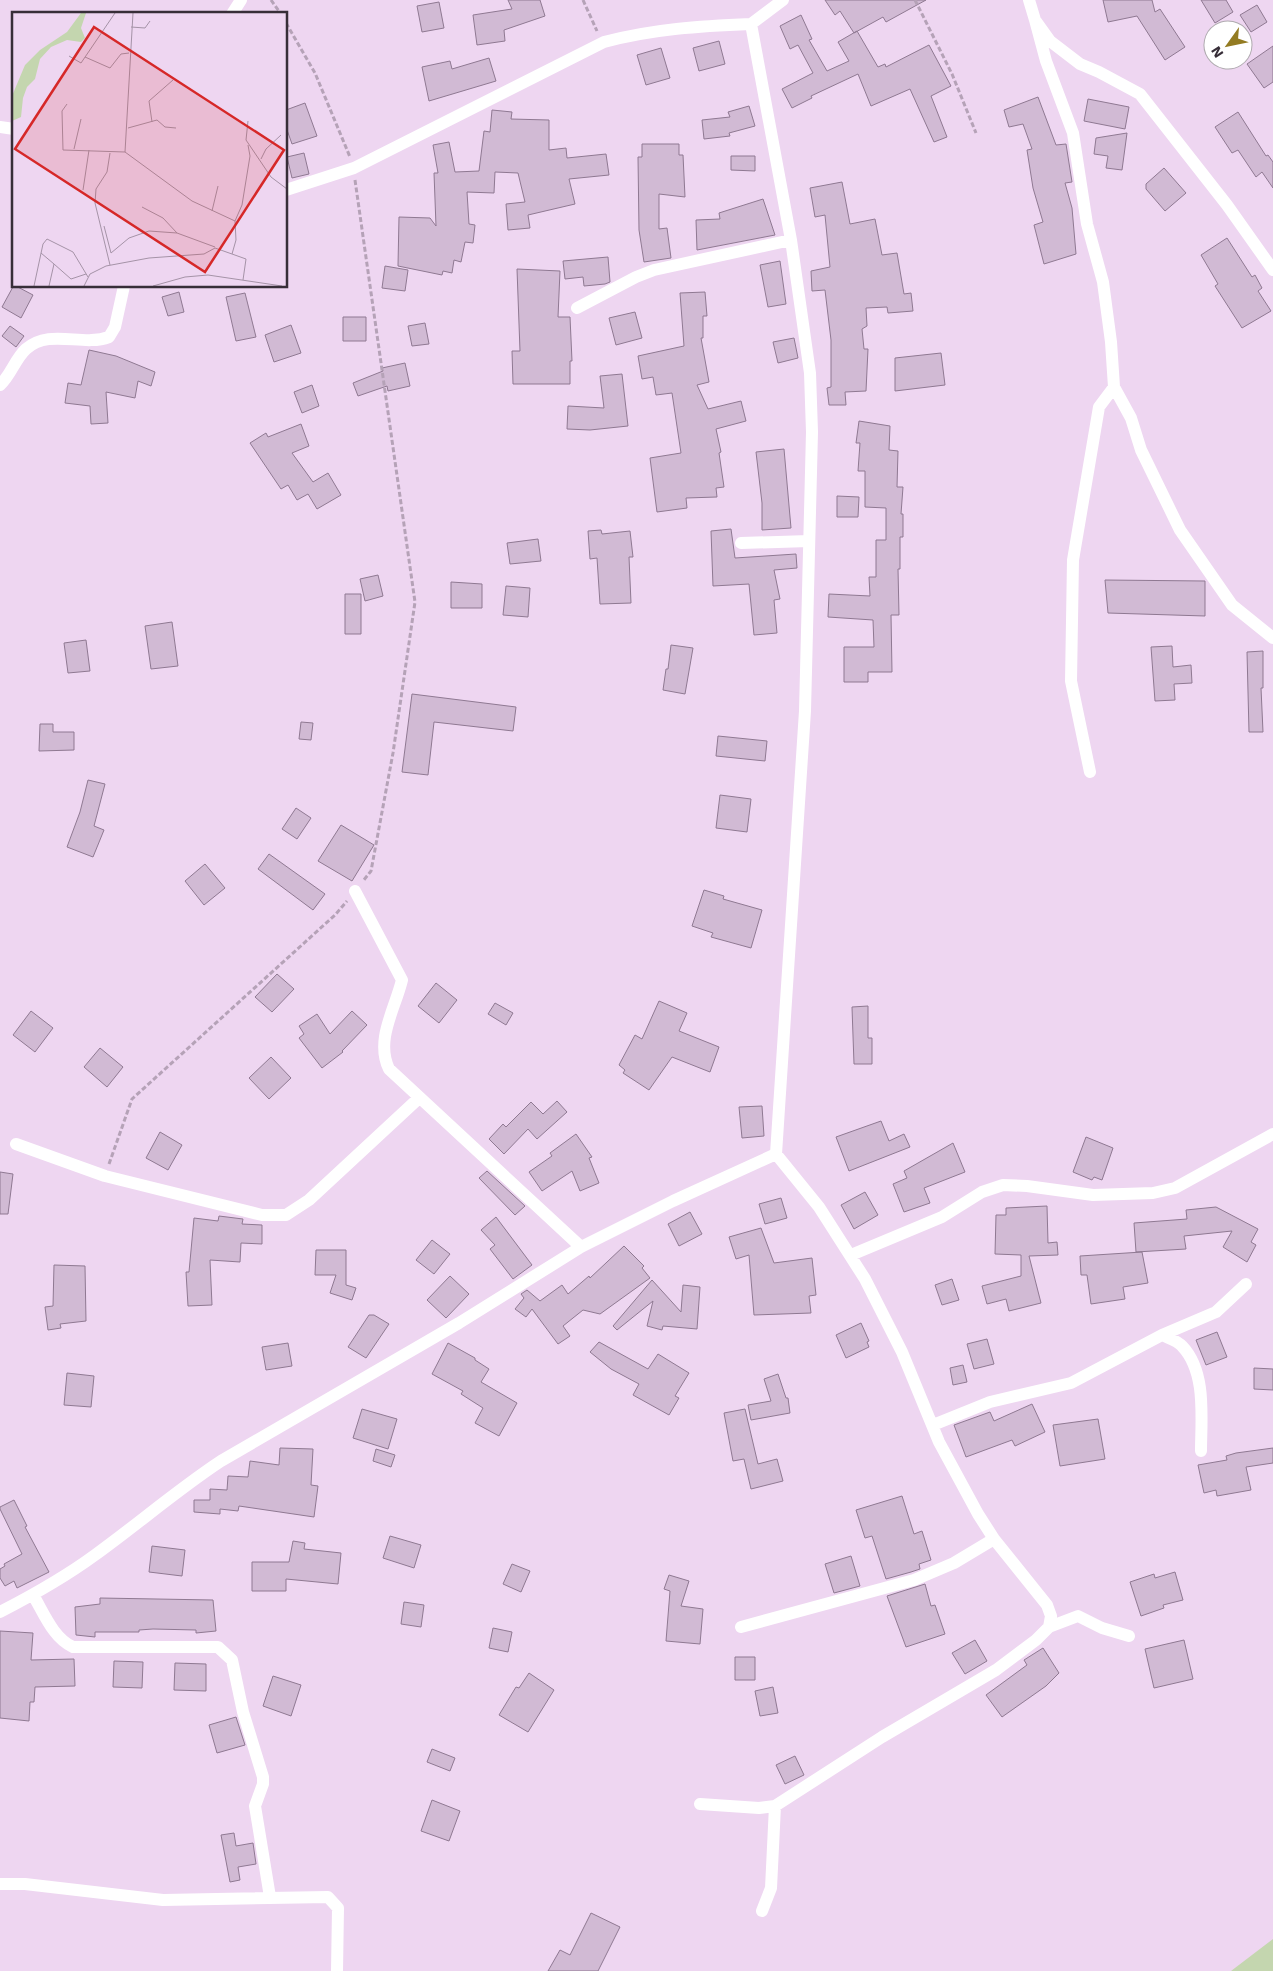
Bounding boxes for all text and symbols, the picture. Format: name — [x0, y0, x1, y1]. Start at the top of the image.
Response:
inset map — [12, 12, 288, 288]
north arrow — [1203, 20, 1253, 70]
text: N — [1208, 43, 1227, 61]

